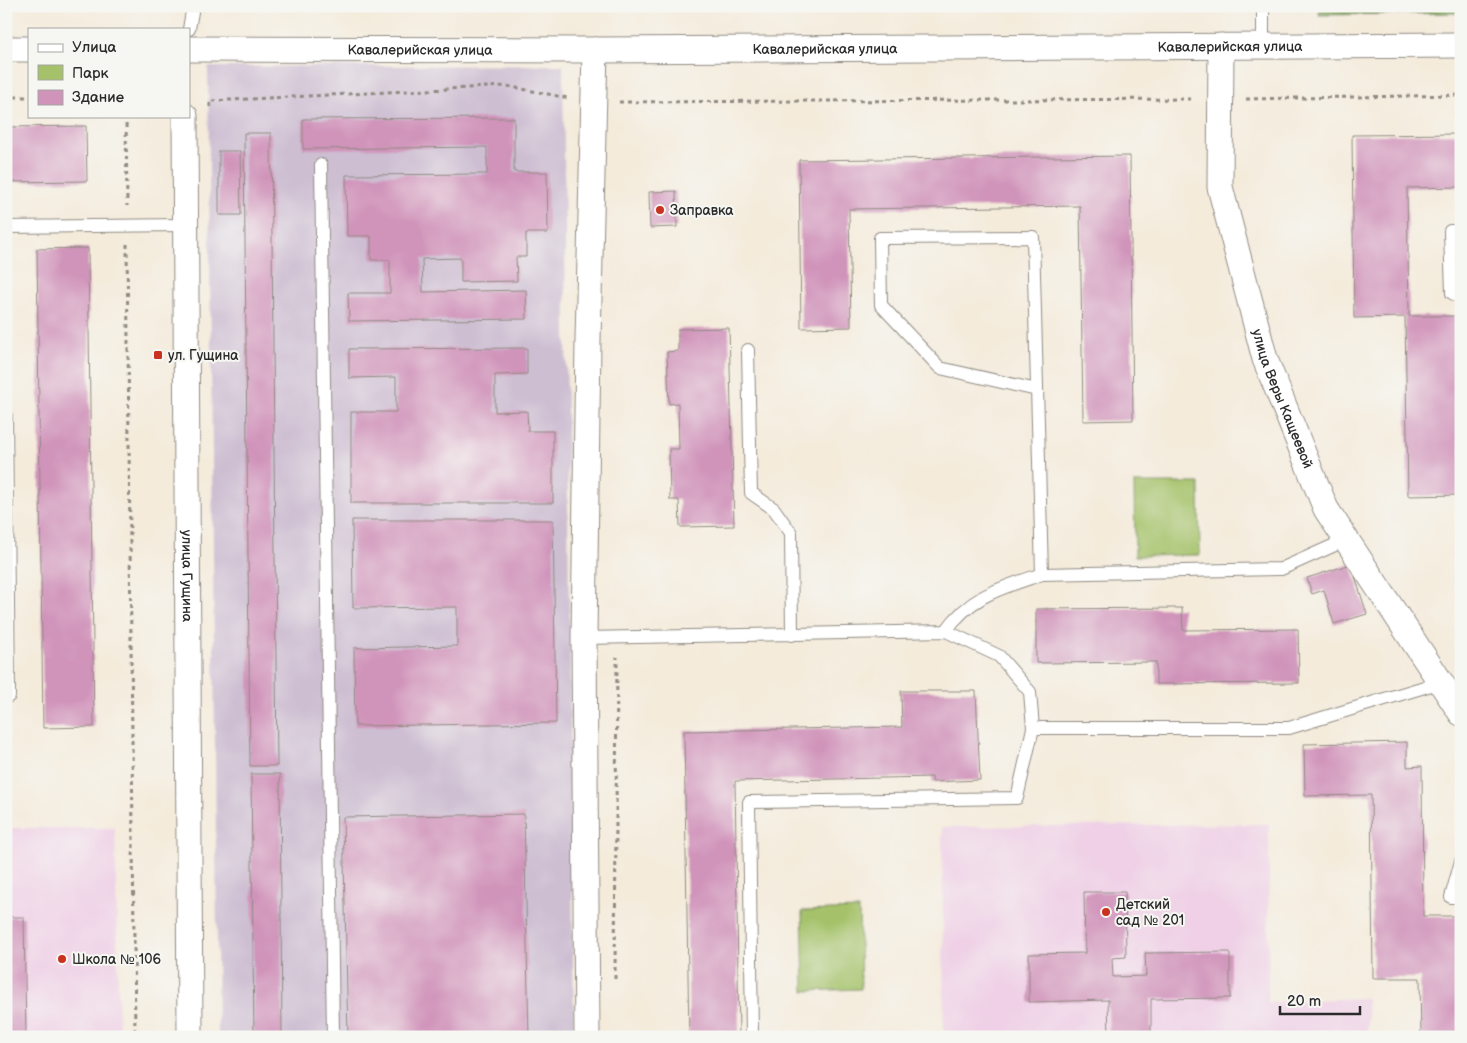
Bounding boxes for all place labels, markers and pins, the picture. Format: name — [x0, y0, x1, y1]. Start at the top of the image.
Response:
place label: Заправка — [670, 202, 734, 219]
marker: Заправка — [654, 204, 666, 216]
place label: ул. Гущина — [168, 347, 239, 364]
marker: ул. Гущина — [152, 349, 164, 361]
place label: Детский сад № 201 — [1116, 896, 1184, 929]
marker: Детский сад № 201 — [1100, 906, 1112, 918]
place label: Школа № 106 — [72, 951, 161, 968]
marker: Школа № 106 — [56, 953, 68, 965]

